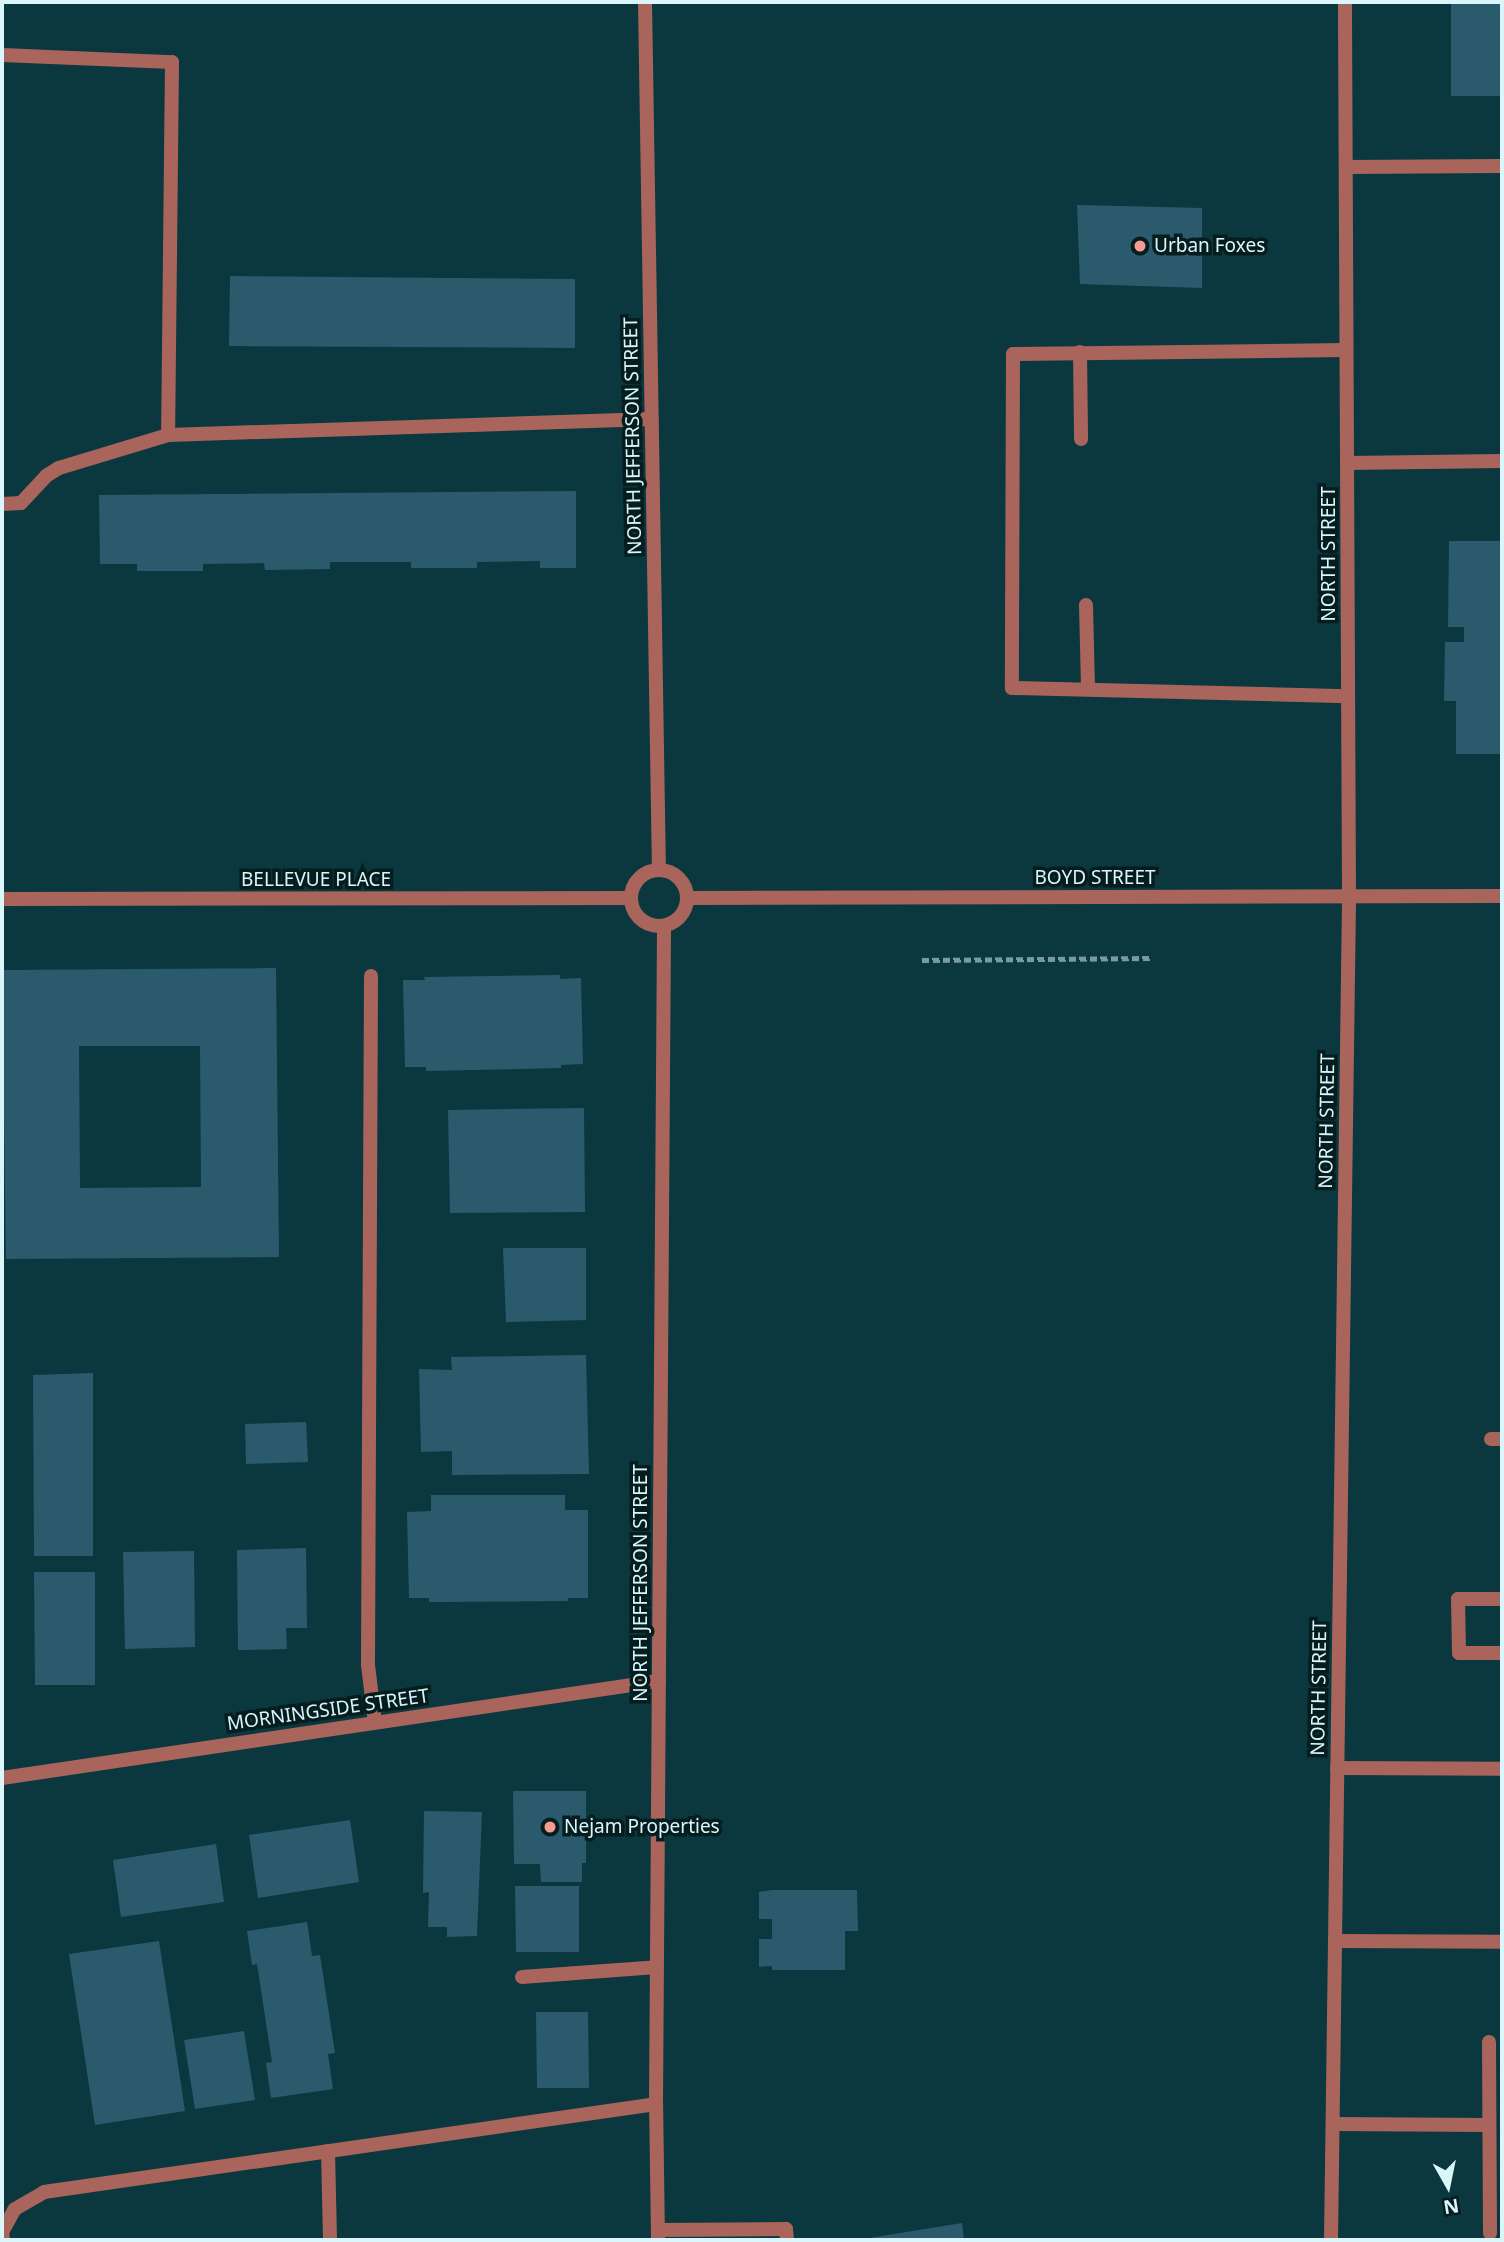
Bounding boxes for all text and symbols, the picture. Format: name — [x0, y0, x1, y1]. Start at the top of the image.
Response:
place label: Urban Foxes — [1154, 235, 1265, 257]
marker: Urban Foxes — [1132, 238, 1148, 254]
street label: NORTH JEFFERSON STREET — [620, 317, 646, 555]
street label: NORTH STREET — [1318, 486, 1340, 622]
street label: BOYD STREET — [1034, 867, 1156, 889]
street label: BELLEVUE PLACE — [241, 869, 391, 891]
street label: NORTH STREET — [1314, 1053, 1340, 1189]
street label: NORTH JEFFERSON STREET — [630, 1464, 652, 1702]
street label: NORTH STREET — [1306, 1620, 1332, 1756]
street label: MORNINGSIDE STREET — [226, 1685, 430, 1735]
place label: Nejam Properties — [564, 1816, 720, 1838]
marker: Nejam Properties — [542, 1819, 558, 1835]
north arrow — [1413, 2151, 1483, 2221]
text: N — [1442, 2193, 1461, 2221]

